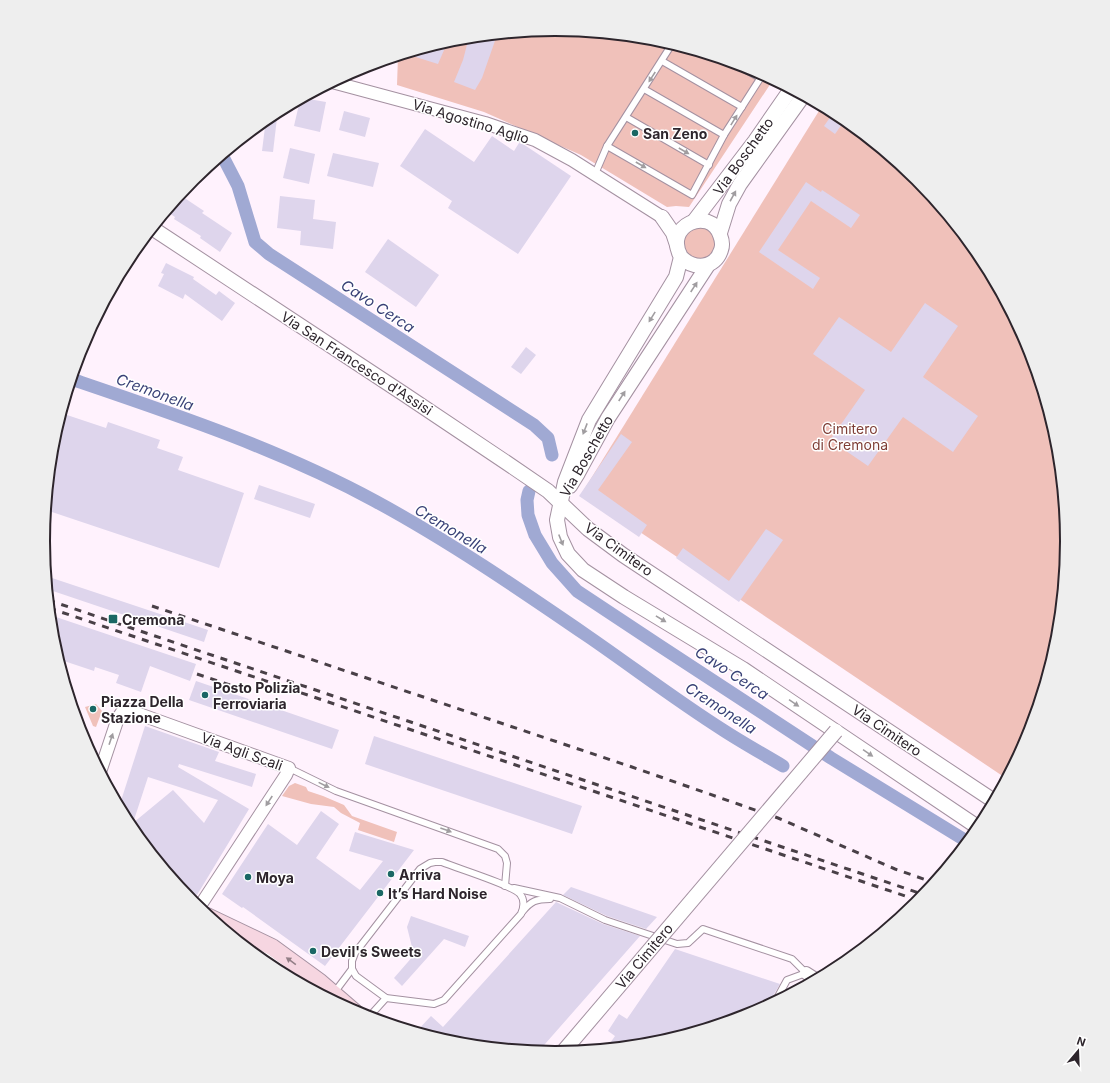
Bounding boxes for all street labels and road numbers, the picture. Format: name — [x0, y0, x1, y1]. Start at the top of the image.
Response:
street label: Via Agostino Aglio — [411, 95, 531, 147]
street label: Via Boschetto — [709, 114, 777, 198]
street label: Via San Francesco d'Assisi — [278, 308, 436, 418]
street label: Via Boschetto — [556, 412, 616, 500]
street label: Via Cimitero — [582, 519, 656, 579]
street label: Via Cimitero — [849, 701, 925, 759]
street label: Via Agli Scali — [199, 728, 285, 774]
street label: Via Cimitero — [612, 920, 676, 992]

